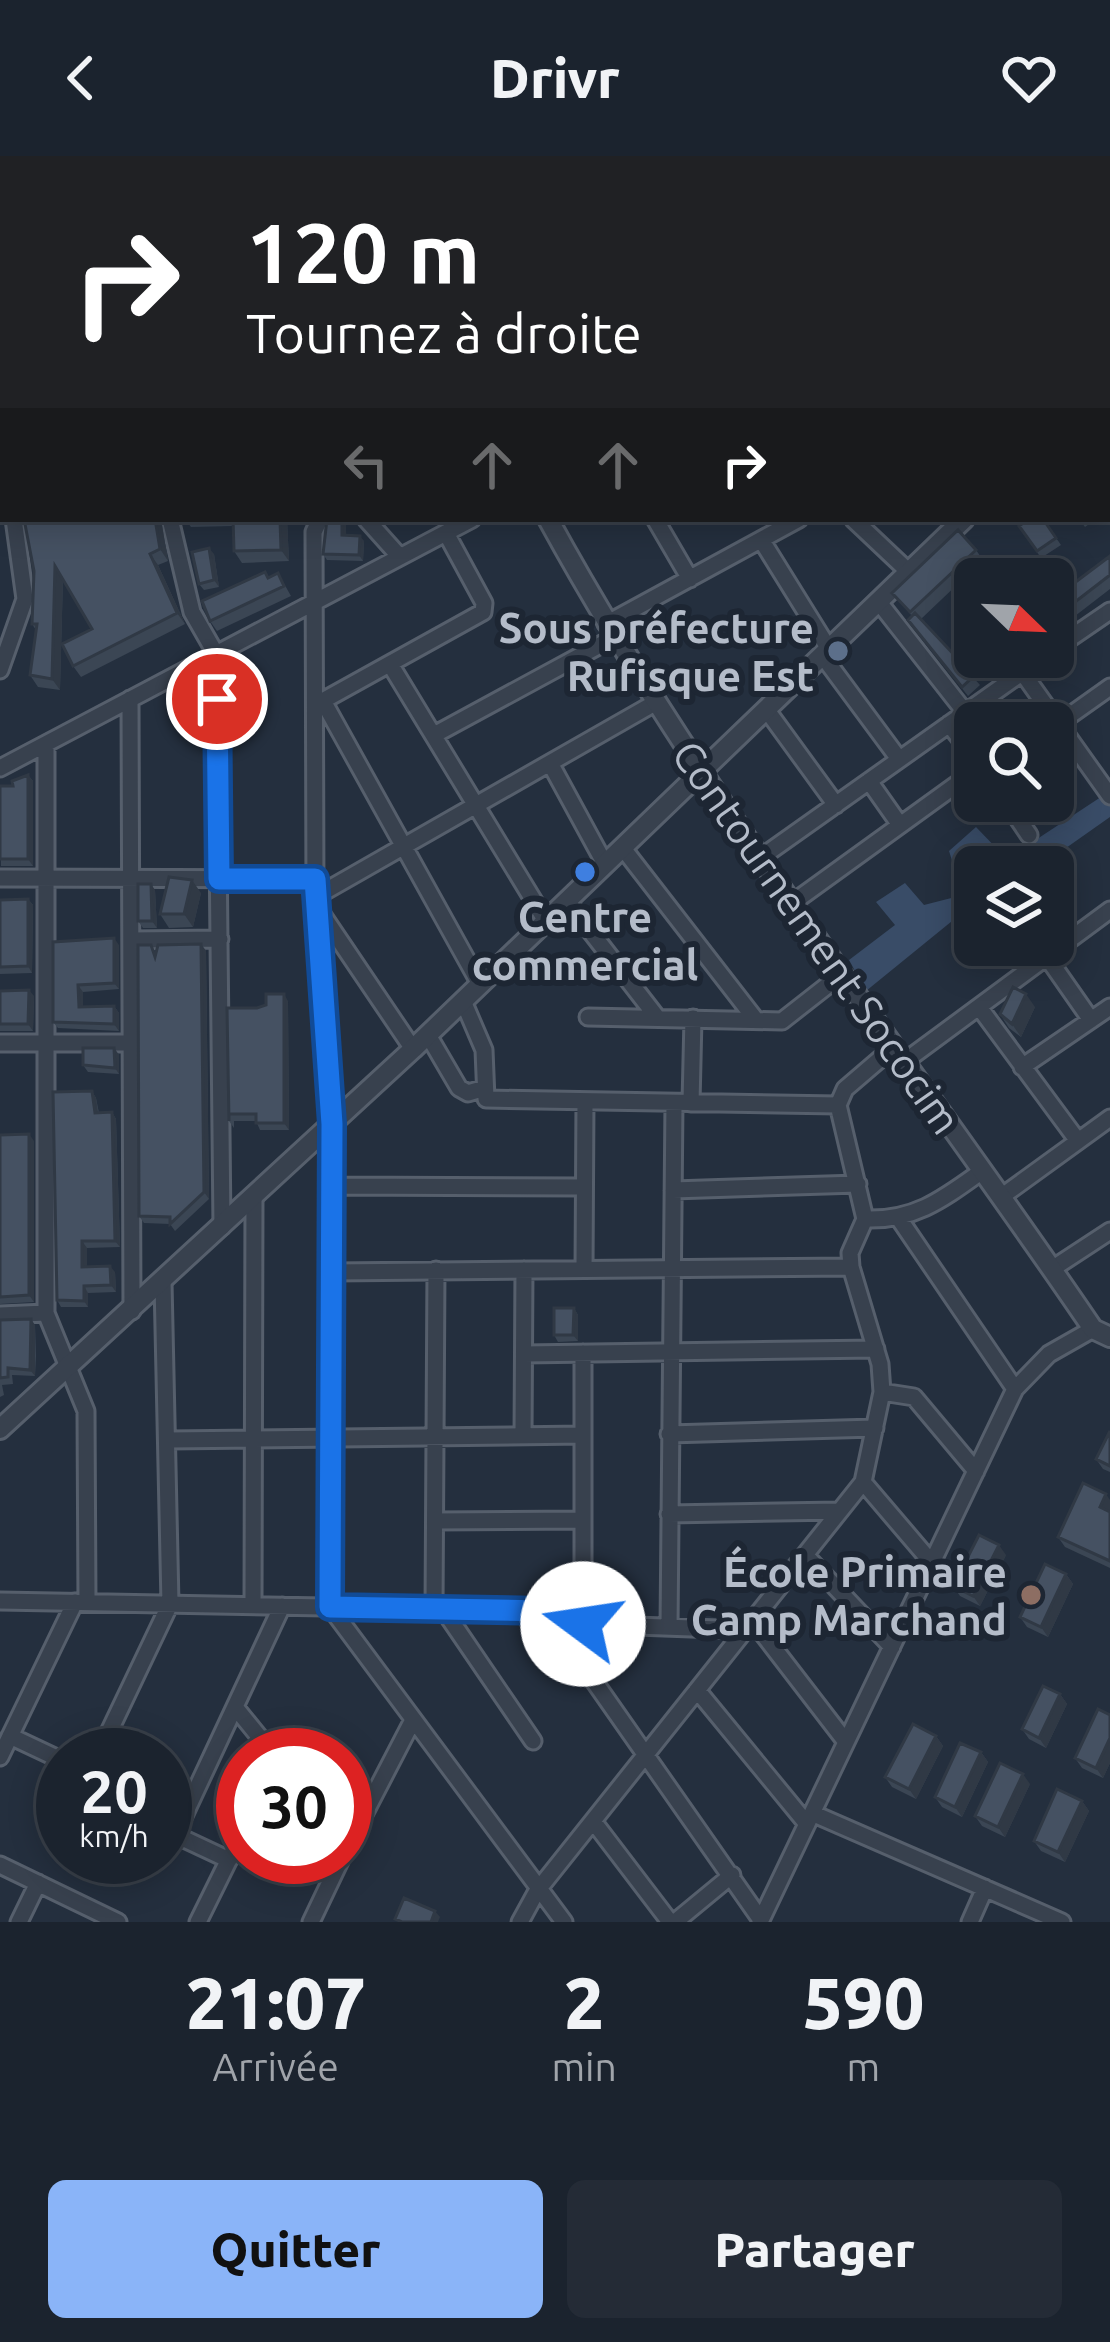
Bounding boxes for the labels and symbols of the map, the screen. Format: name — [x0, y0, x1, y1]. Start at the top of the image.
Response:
north arrow — [954, 558, 1074, 678]
place label: Sous préfecture Rufisque Est — [499, 604, 814, 699]
marker: Sous préfecture Rufisque Est — [825, 638, 851, 664]
pin — [166, 648, 268, 750]
street label: Contournement Sococim — [663, 732, 971, 1142]
marker: Centre commercial — [572, 859, 598, 885]
place label: Centre commercial — [472, 893, 698, 988]
place label: École Primaire Camp Marchand — [691, 1545, 1007, 1643]
position arrow — [520, 1561, 646, 1687]
marker: École Primaire Camp Marchand — [1018, 1582, 1044, 1608]
speed limit sign: 30 — [216, 1728, 372, 1884]

